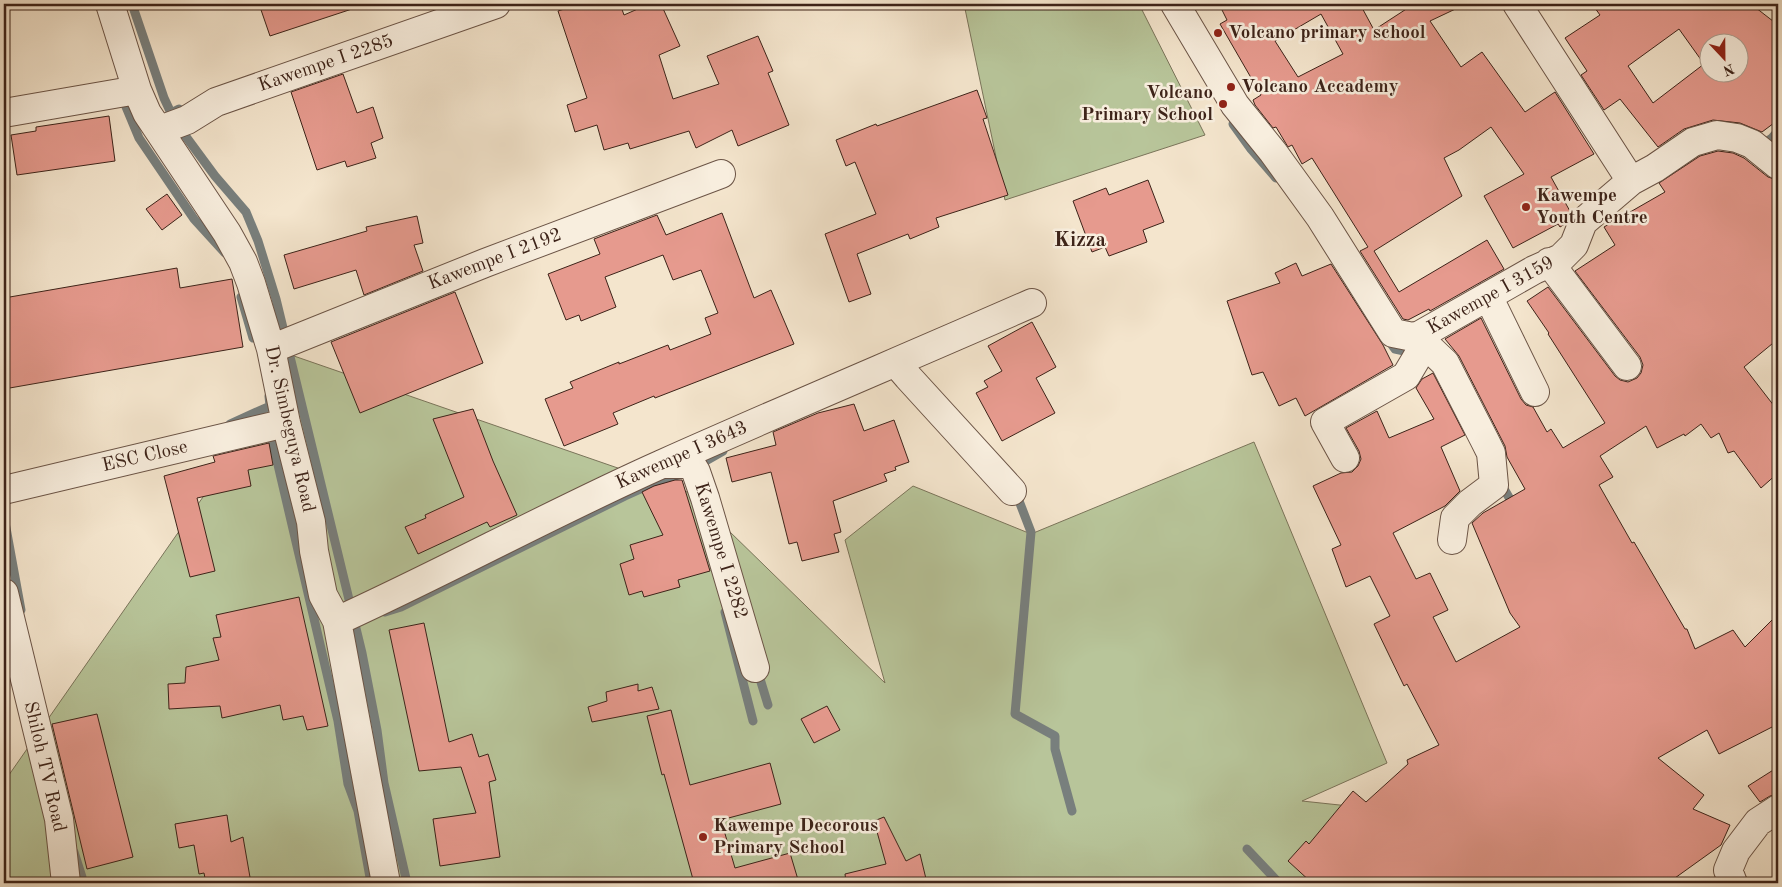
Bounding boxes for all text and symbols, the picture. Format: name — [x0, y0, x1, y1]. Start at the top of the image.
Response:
place label: Volcano primary school — [1228, 24, 1426, 43]
marker: Volcano primary school — [1212, 27, 1224, 39]
street label: Kawempe I 2285 — [256, 32, 396, 96]
north arrow — [1700, 32, 1750, 82]
text: N — [1721, 61, 1736, 78]
place label: Volcano Accademy — [1241, 78, 1399, 97]
marker: Volcano Accademy — [1225, 81, 1237, 93]
place label: Volcano Primary School — [1081, 84, 1213, 125]
marker: Volcano Primary School — [1217, 98, 1229, 110]
place label: Kawempe Youth Centre — [1536, 187, 1648, 228]
marker: Kawempe Youth Centre — [1520, 201, 1532, 213]
street label: Kawempe I 2192 — [425, 226, 565, 294]
district label: Kizza — [1054, 230, 1107, 251]
street label: Kawempe I 3159 — [1424, 253, 1558, 339]
street label: Dr. Simbeguya Road — [261, 344, 317, 514]
street label: Kawempe I 3643 — [613, 418, 751, 494]
street label: ESC Close — [100, 438, 190, 476]
street label: Kawempe I 2282 — [690, 480, 750, 622]
street label: Shiloh TV Road — [20, 700, 68, 834]
place label: Kawempe Decorous Primary School — [713, 817, 878, 858]
marker: Kawempe Decorous Primary School — [697, 831, 709, 843]

